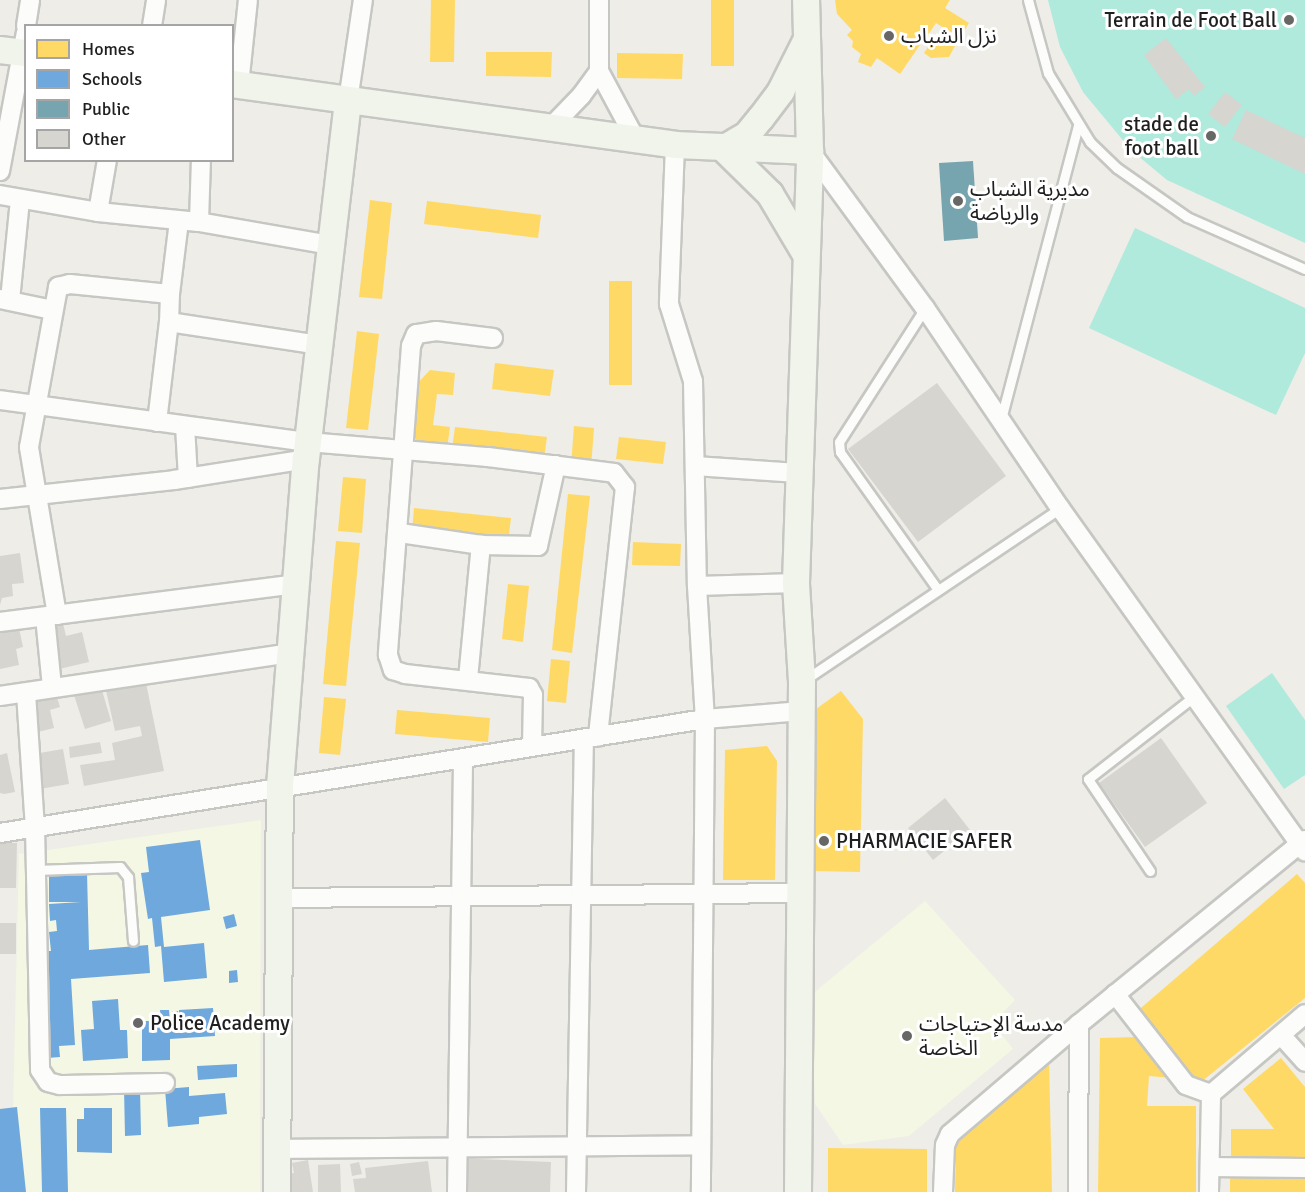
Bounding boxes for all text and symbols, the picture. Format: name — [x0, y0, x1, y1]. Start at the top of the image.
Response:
place label: Terrain de Foot Ball — [1104, 7, 1277, 33]
marker: Terrain de Foot Ball — [1282, 13, 1296, 27]
place label: نزل الشباب — [901, 23, 997, 49]
legend — [24, 24, 234, 162]
marker: نزل الشباب — [882, 29, 896, 43]
text: Homes — [82, 38, 135, 60]
text: Schools — [82, 68, 142, 90]
text: Public — [82, 98, 130, 120]
place label: stade de foot ball — [1124, 111, 1199, 161]
text: Other — [82, 128, 126, 150]
marker: stade de foot ball — [1204, 129, 1218, 143]
place label: مديرية الشباب والرياضة — [970, 176, 1090, 226]
marker: مديرية الشباب والرياضة — [951, 194, 965, 208]
place label: PHARMACIE SAFER — [836, 828, 1012, 854]
marker: PHARMACIE SAFER — [817, 834, 831, 848]
place label: Police Academy — [150, 1010, 290, 1036]
place label: مدسة الإحتياجات الخاصة — [919, 1011, 1063, 1061]
marker: Police Academy — [131, 1016, 145, 1030]
marker: مدسة الإحتياجات الخاصة — [900, 1029, 914, 1043]

